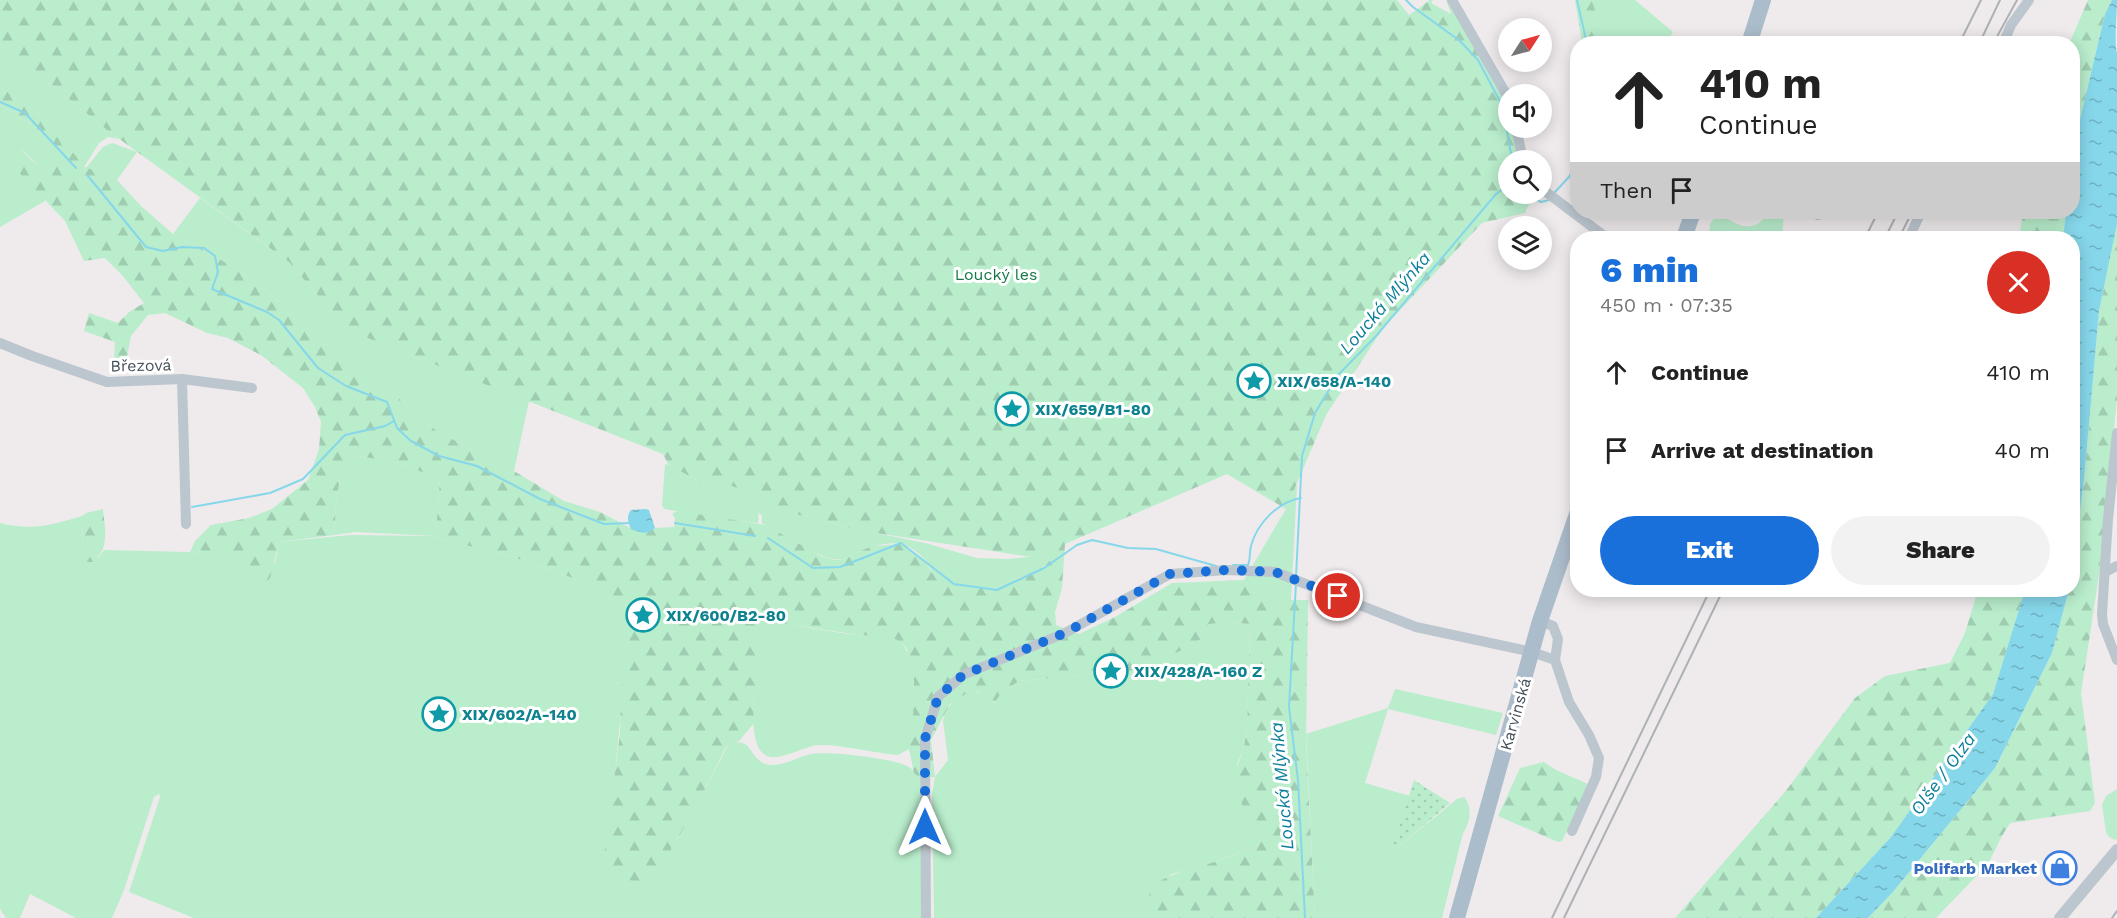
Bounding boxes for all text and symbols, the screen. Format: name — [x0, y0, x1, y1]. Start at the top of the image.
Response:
north arrow — [1498, 18, 1552, 72]
map controls — [1498, 18, 1552, 270]
text: 410 m — [1699, 59, 1822, 108]
icon: ahead — [1600, 60, 1678, 138]
button: sound — [1498, 84, 1552, 138]
text: Continue — [1699, 109, 1818, 141]
button: search — [1498, 150, 1552, 204]
icon: arrive — [1665, 174, 1698, 207]
text: Then — [1600, 178, 1653, 203]
button: layers — [1498, 216, 1552, 270]
water label: Loucká Mlýnka — [1335, 247, 1435, 358]
text: 6 min — [1600, 249, 1699, 291]
button: close — [1987, 251, 2050, 314]
park label: Loucký les — [955, 265, 1037, 284]
text: 450 m · 07:35 — [1600, 293, 1733, 317]
street label: Březová — [110, 355, 172, 376]
icon: ahead — [1600, 356, 1633, 389]
text: Continue — [1651, 360, 1749, 385]
text: 410 m — [1986, 360, 2050, 385]
place icon: XIX/658/A-140 — [1236, 363, 1272, 399]
place label: XIX/658/A-140 — [1277, 372, 1391, 391]
place icon: XIX/659/B1-80 — [994, 391, 1030, 427]
place label: XIX/659/B1-80 — [1035, 400, 1151, 419]
icon: arrive — [1600, 434, 1633, 467]
text: Arrive at destination — [1651, 438, 1874, 463]
text: 40 m — [1994, 438, 2050, 463]
button: Exit — [1600, 516, 1819, 585]
button: Share — [1831, 516, 2050, 585]
pin — [1312, 570, 1363, 621]
icon: arrive — [1321, 579, 1354, 612]
place icon: XIX/600/B2-80 — [625, 597, 661, 633]
place label: XIX/600/B2-80 — [666, 606, 786, 625]
place icon: XIX/428/A-160 Z — [1093, 653, 1129, 689]
place label: XIX/428/A-160 Z — [1134, 662, 1262, 681]
street label: Karvinská — [1496, 676, 1535, 753]
place icon: XIX/602/A-140 — [421, 696, 457, 732]
place label: XIX/602/A-140 — [462, 705, 577, 724]
water label: Loucká Mlýnka — [1265, 721, 1298, 851]
water label: Olše / Olza — [1906, 728, 1979, 819]
position arrow — [893, 795, 957, 859]
shop icon: Polifarb Market — [2042, 850, 2078, 886]
place label: Polifarb Market — [1914, 859, 2037, 878]

